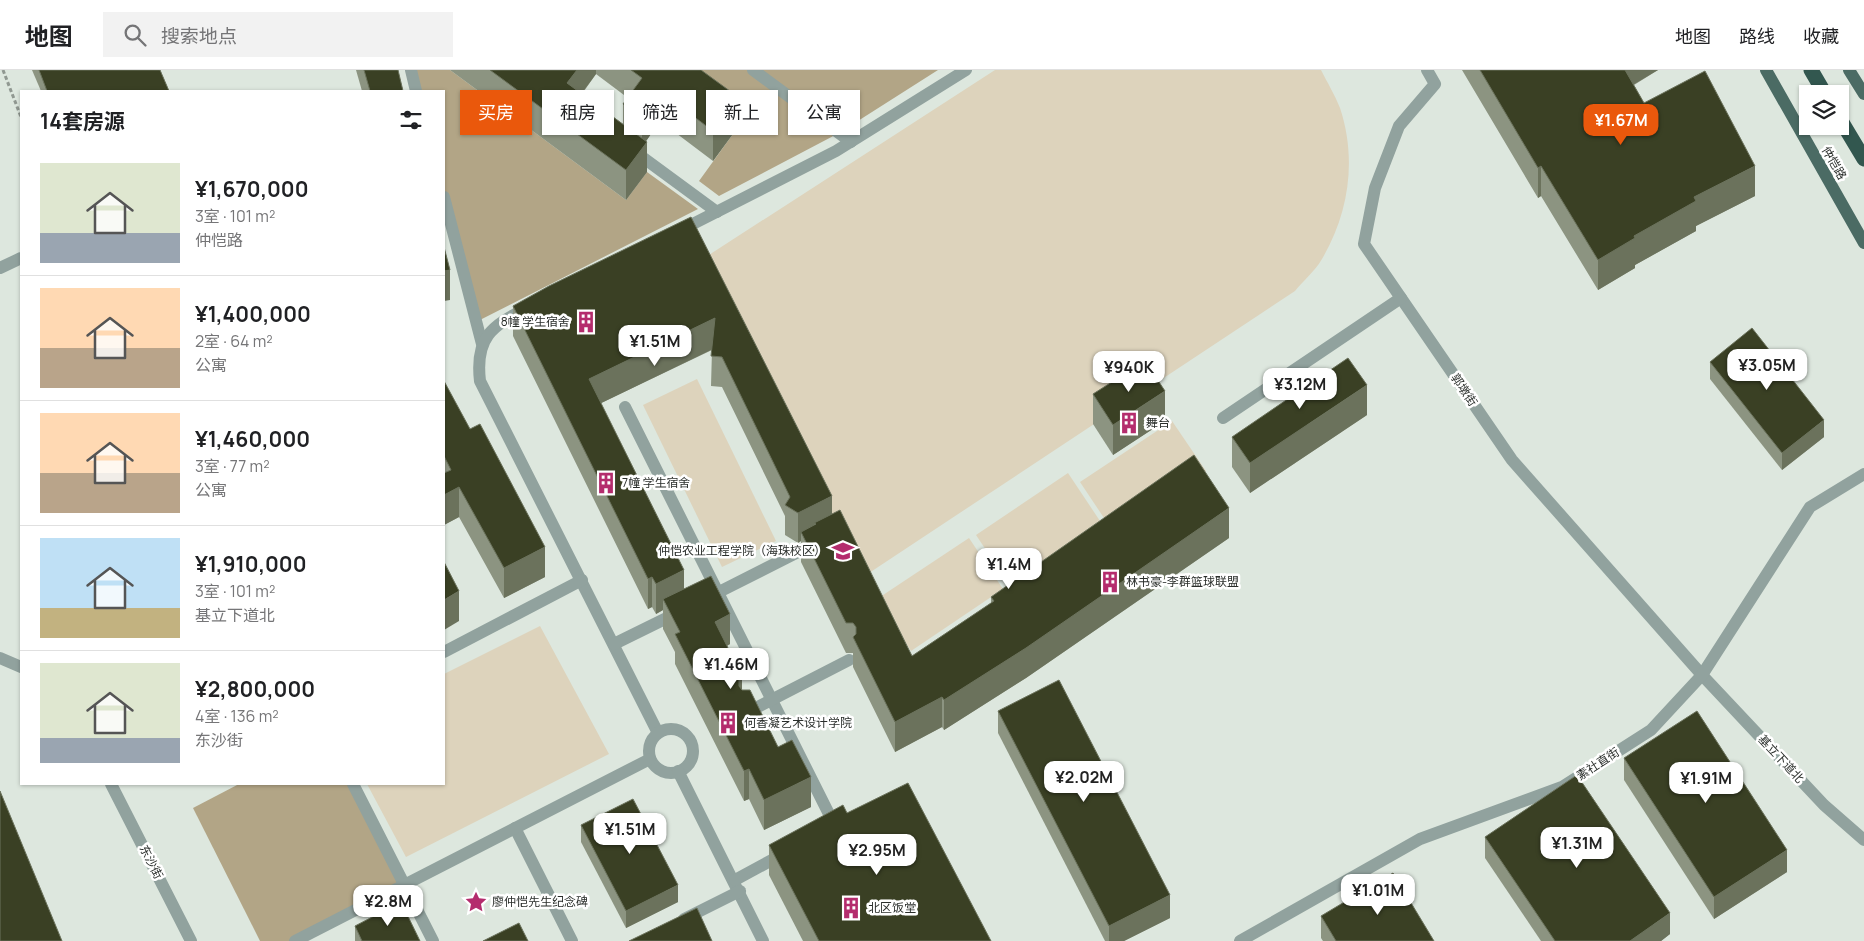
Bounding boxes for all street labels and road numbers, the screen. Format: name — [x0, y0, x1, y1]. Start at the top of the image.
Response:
street label: 仲恺路 — [1818, 143, 1851, 183]
street label: 郭墩街 — [1447, 370, 1482, 409]
street label: 基立下道北 — [1755, 731, 1808, 786]
street label: 素社直街 — [1573, 743, 1622, 784]
street label: 东沙街 — [136, 842, 167, 882]

